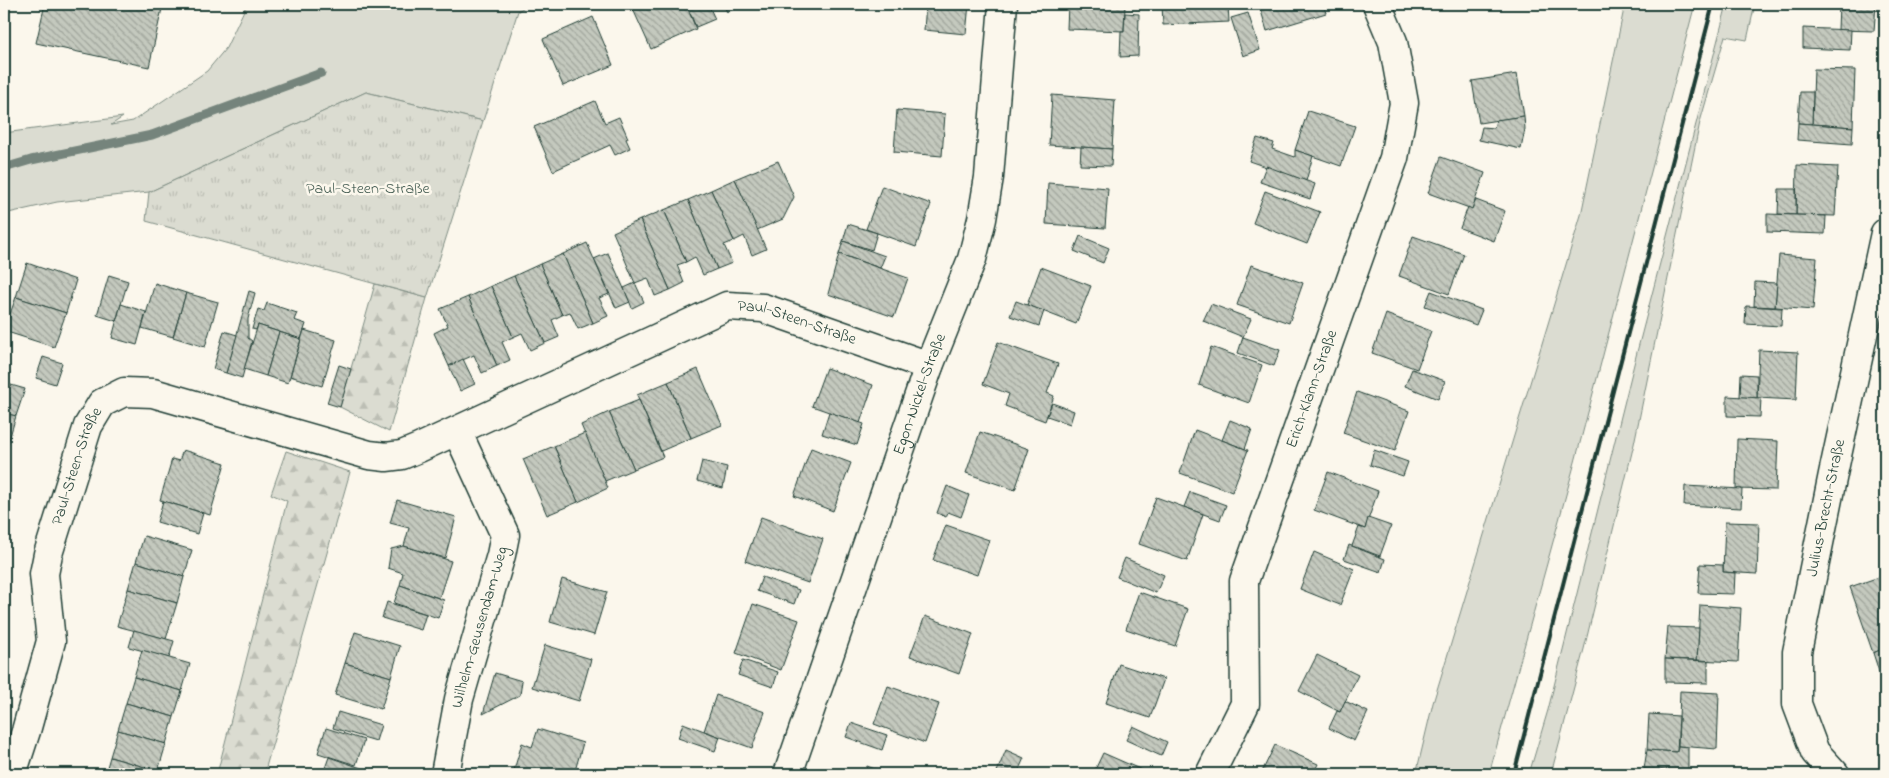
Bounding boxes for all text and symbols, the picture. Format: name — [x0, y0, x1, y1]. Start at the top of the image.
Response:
park label: Paul-Steen-Straße — [306, 177, 431, 201]
street label: Paul-Steen-Straße — [737, 295, 860, 352]
street label: Erich-Klann-Straße — [1280, 326, 1344, 451]
street label: Egon-Nickel-Straße — [887, 329, 953, 458]
street label: Paul-Steen-Straße — [46, 402, 109, 528]
street label: Julius-Brecht-Straße — [1801, 436, 1852, 579]
street label: Wilhelm-Geusendam-Weg — [446, 545, 514, 710]

